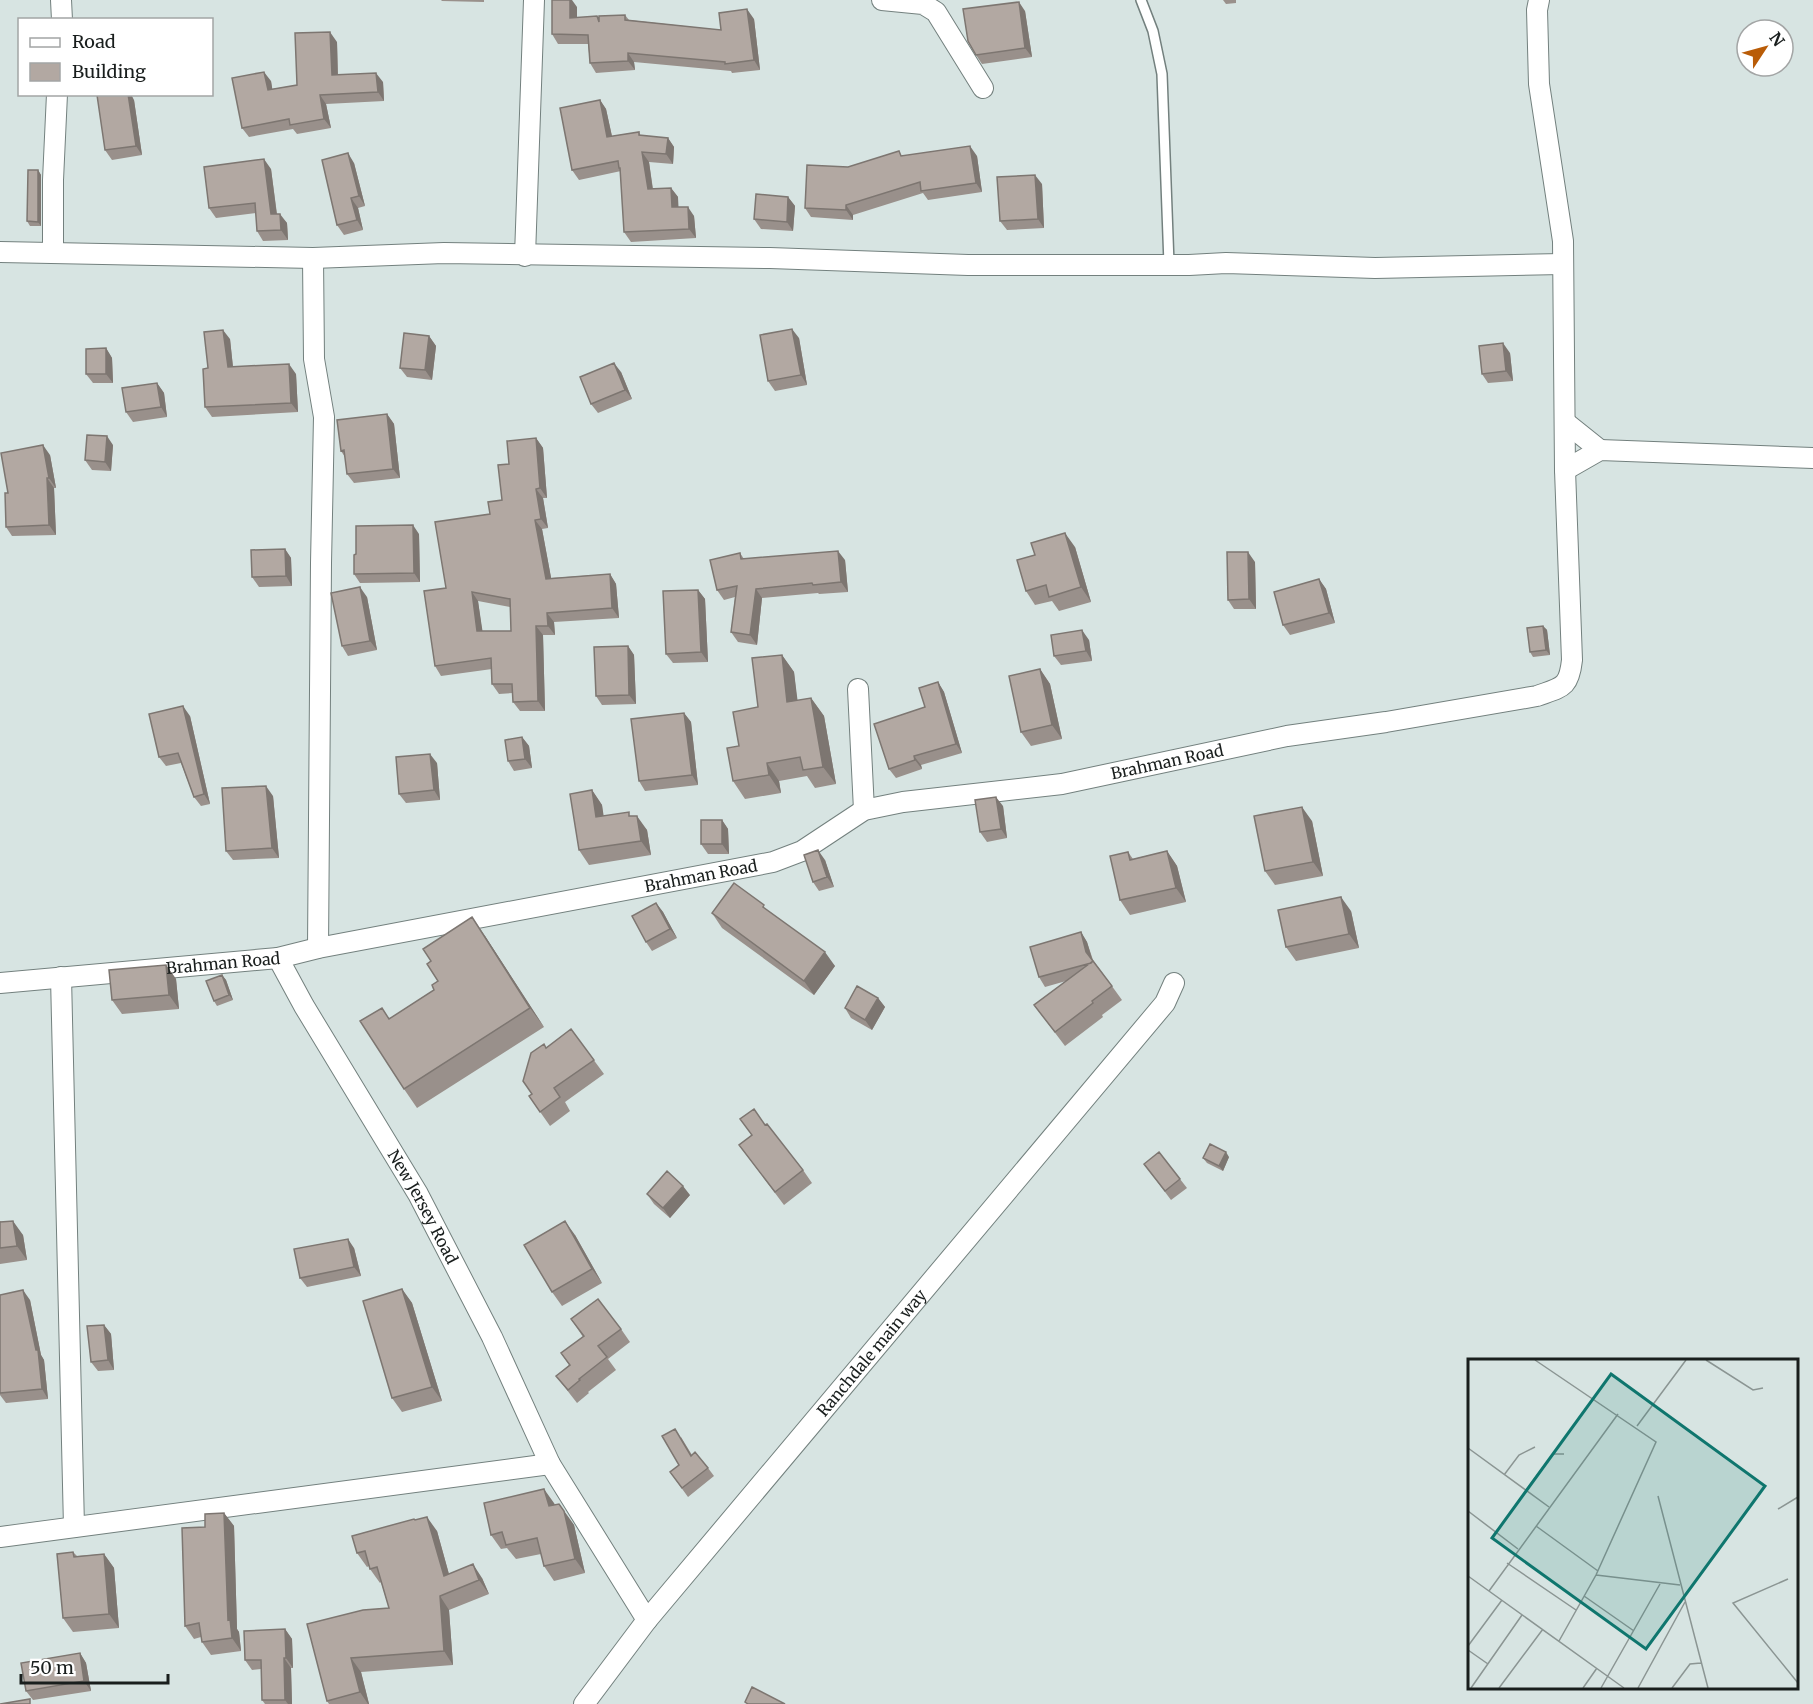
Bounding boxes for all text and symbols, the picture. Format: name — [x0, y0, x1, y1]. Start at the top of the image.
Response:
legend — [18, 18, 213, 96]
north arrow — [1735, 18, 1795, 78]
text: N — [1765, 28, 1789, 50]
text: Road — [72, 30, 116, 53]
text: Building — [72, 60, 146, 83]
street label: Brahman Road — [1109, 740, 1225, 783]
street label: Brahman Road — [643, 855, 759, 896]
street label: Brahman Road — [165, 948, 281, 978]
street label: New Jersey Road — [384, 1146, 462, 1267]
street label: Ranchdale main way — [812, 1285, 931, 1420]
inset map — [1468, 1359, 1798, 1689]
scale bar — [21, 1647, 168, 1685]
text: 50 m — [30, 1656, 74, 1679]

